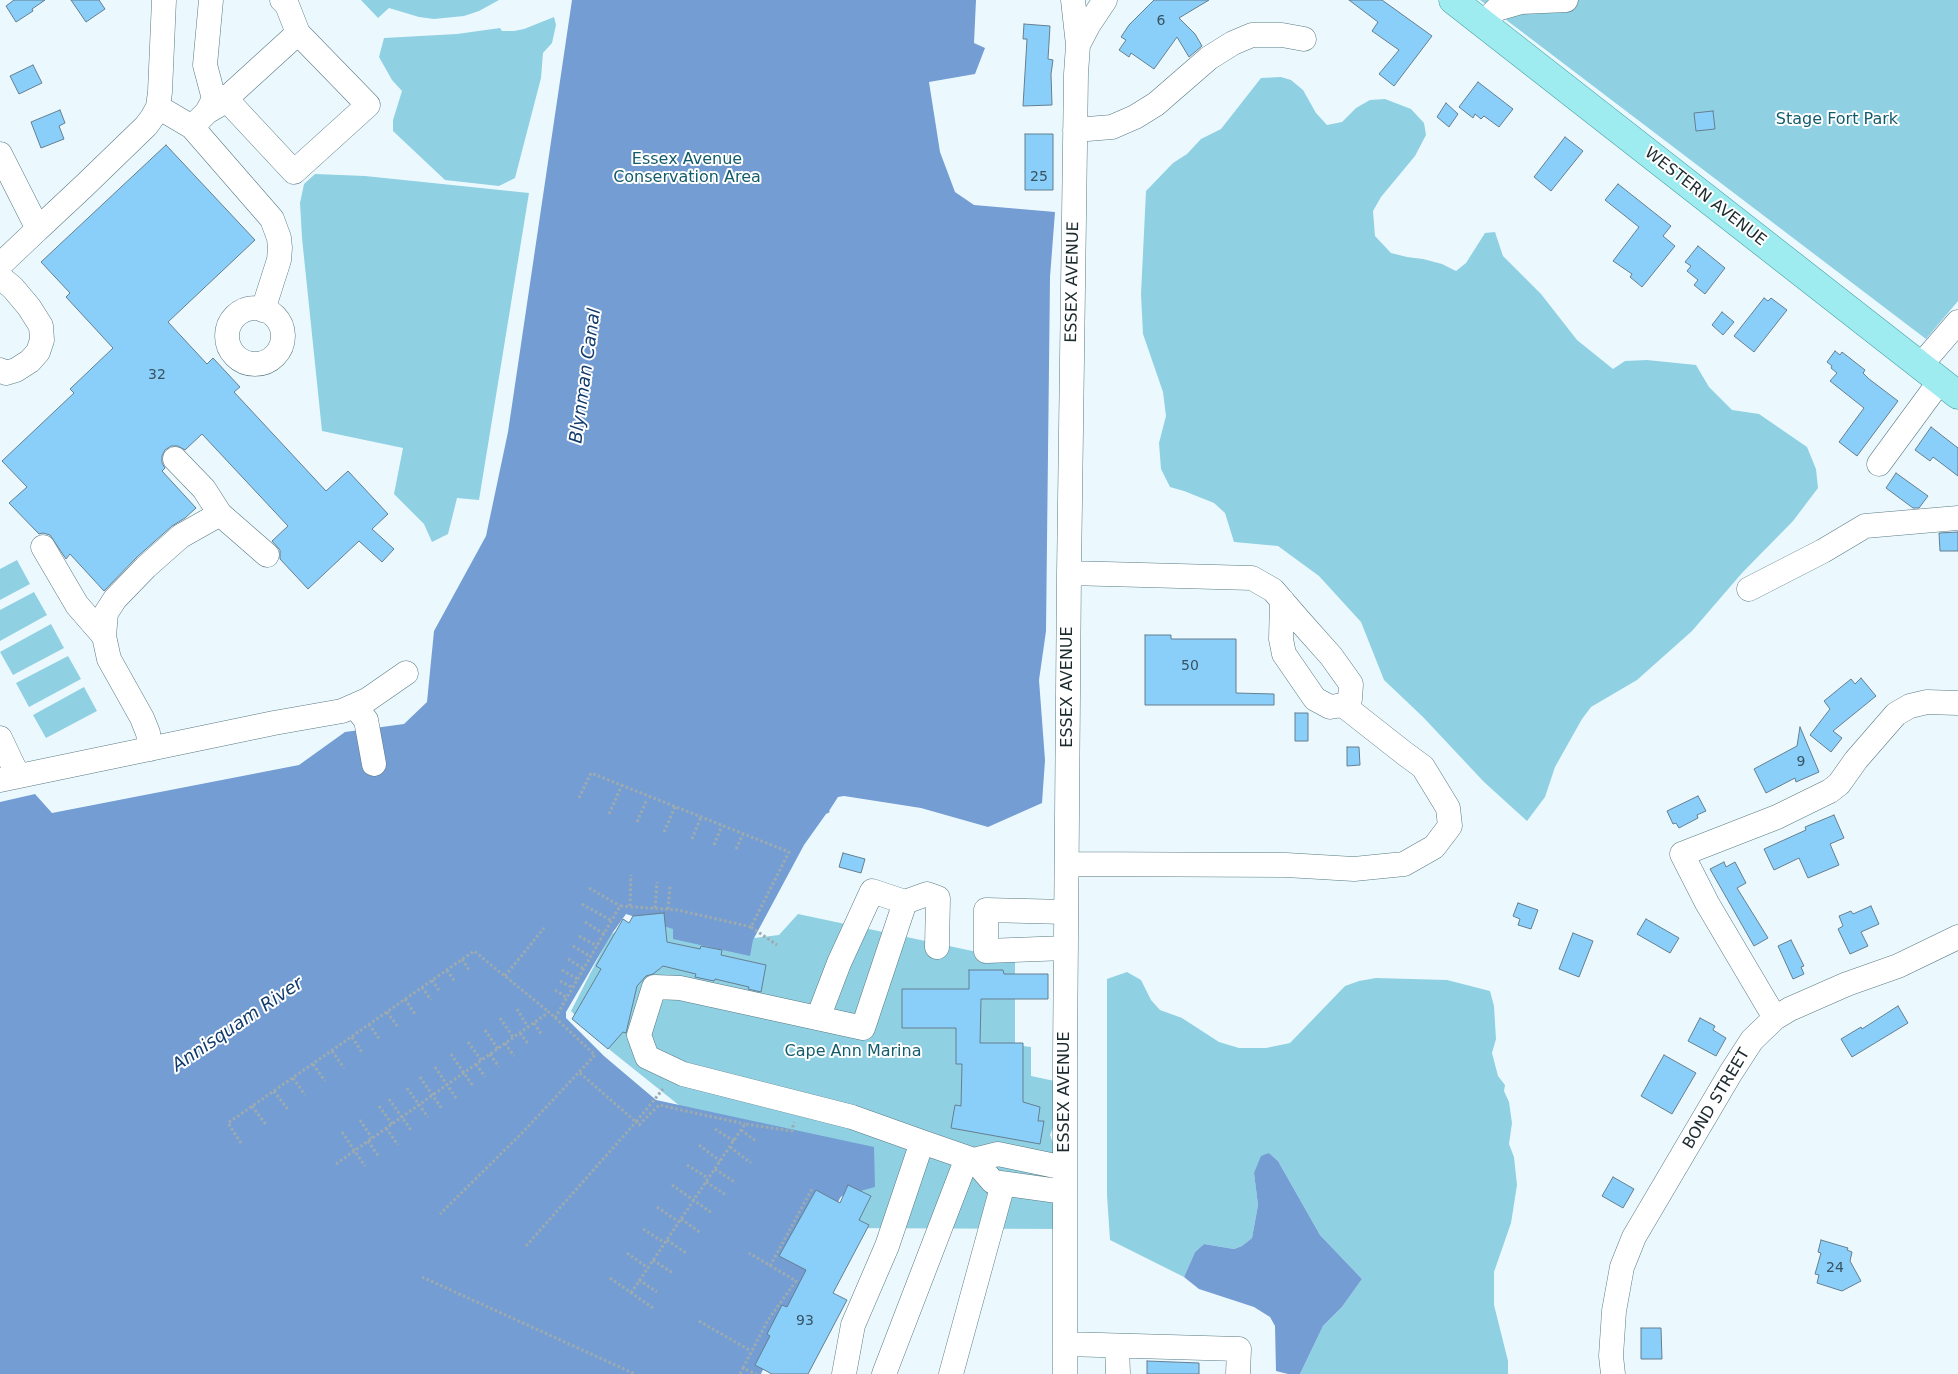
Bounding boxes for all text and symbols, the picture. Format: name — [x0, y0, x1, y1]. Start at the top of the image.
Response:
house number: 6 — [1157, 13, 1165, 29]
park label: Stage Fort Park — [1776, 110, 1898, 130]
street label: WESTERN AVENUE — [1640, 144, 1770, 250]
park label: Essex Avenue Conservation Area — [613, 150, 761, 188]
house number: 25 — [1030, 169, 1048, 185]
street label: ESSEX AVENUE — [1062, 221, 1084, 343]
water label: Blynman Canal — [566, 307, 606, 445]
house number: 32 — [148, 367, 166, 383]
street label: ESSEX AVENUE — [1058, 626, 1078, 748]
house number: 50 — [1181, 658, 1199, 674]
house number: 9 — [1797, 754, 1805, 770]
water label: Annisquam River — [168, 973, 308, 1077]
street label: ESSEX AVENUE — [1055, 1031, 1075, 1153]
park label: Cape Ann Marina — [785, 1042, 921, 1062]
street label: BOND STREET — [1679, 1045, 1755, 1153]
house number: 24 — [1826, 1260, 1844, 1276]
house number: 93 — [796, 1313, 814, 1329]

